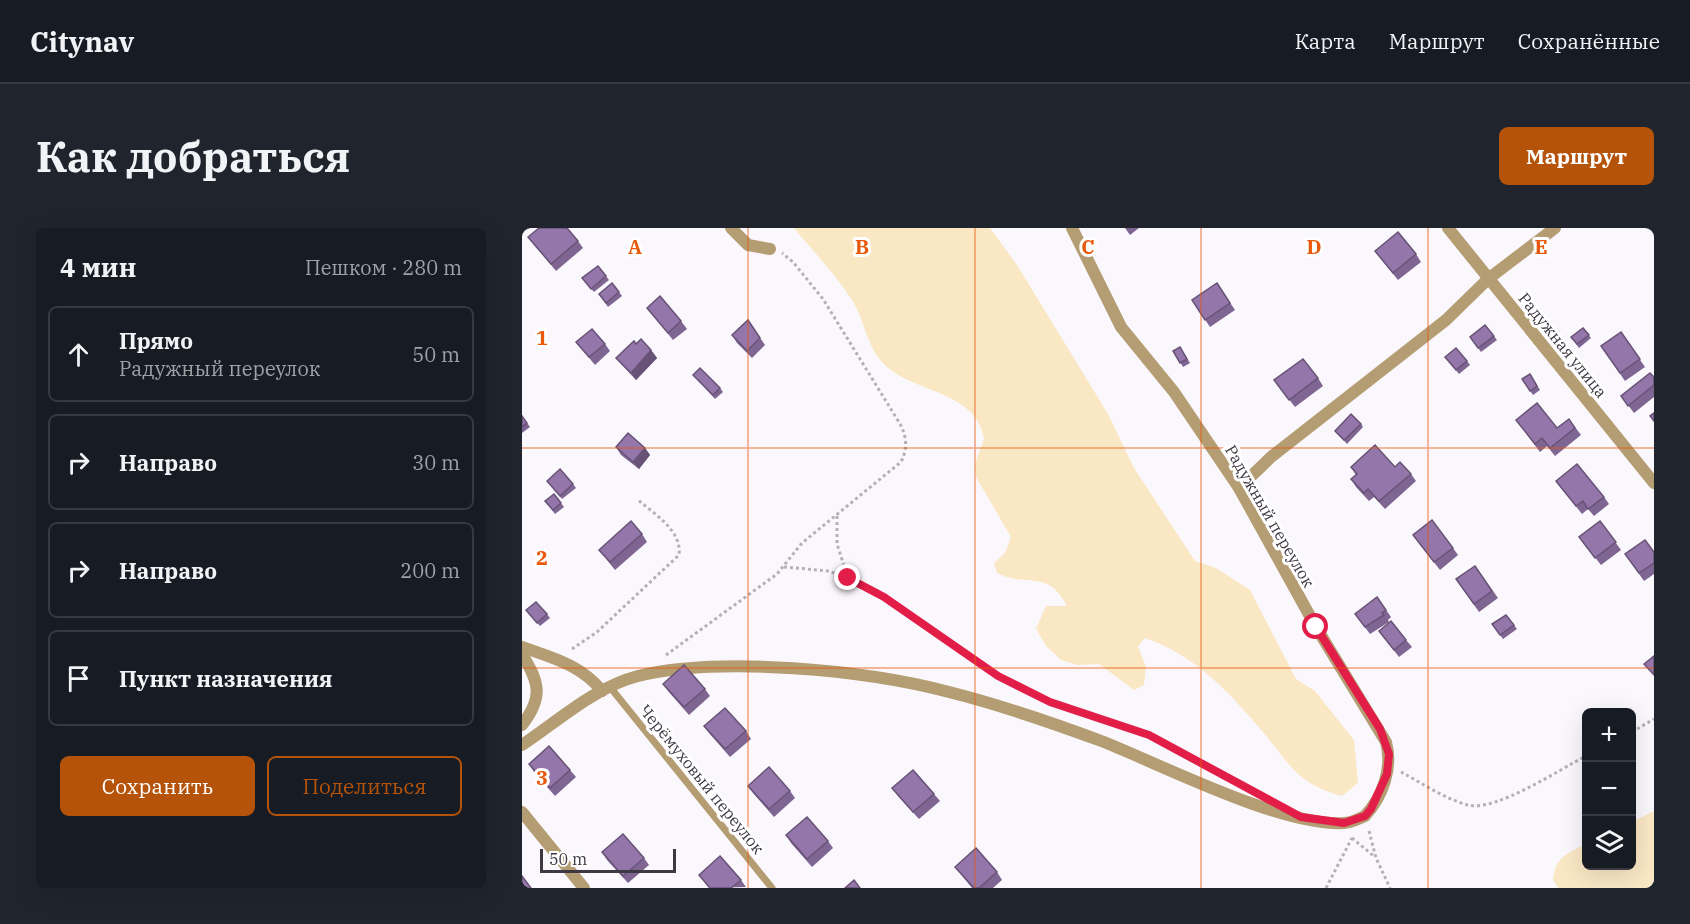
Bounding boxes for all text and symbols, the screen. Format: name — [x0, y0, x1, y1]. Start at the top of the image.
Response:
text: Citynav — [30, 23, 134, 60]
text: Карта — [1295, 27, 1356, 55]
text: Маршрут — [1389, 27, 1485, 55]
text: Сохранённые — [1518, 27, 1660, 55]
button: Маршрут — [1499, 127, 1654, 185]
text: Как добраться — [36, 129, 350, 184]
text: A — [628, 233, 642, 260]
text: B — [855, 233, 869, 260]
text: C — [1081, 233, 1095, 260]
text: D — [1306, 233, 1322, 260]
text: E — [1534, 233, 1548, 260]
text: 4 мин — [60, 250, 136, 284]
text: Пешком · 280 m — [305, 254, 462, 281]
street label: Радужная улица — [1514, 288, 1612, 402]
text: 1 — [536, 324, 548, 351]
text: Прямо — [119, 326, 193, 355]
icon: ahead — [62, 338, 95, 371]
text: 50 m — [412, 341, 460, 368]
text: Радужный переулок — [119, 355, 320, 382]
street label: Радужный переулок — [1221, 441, 1319, 591]
icon: right — [62, 446, 95, 479]
text: Направо — [119, 448, 217, 477]
text: 30 m — [412, 449, 460, 476]
text: 2 — [536, 544, 548, 571]
icon: right — [62, 554, 95, 587]
text: Направо — [119, 556, 217, 585]
text: 200 m — [400, 557, 460, 584]
route end — [834, 564, 860, 590]
route start — [1302, 613, 1328, 639]
icon: arrive — [62, 662, 95, 695]
text: Пункт назначения — [119, 664, 333, 693]
street label: Черёмуховый переулок — [636, 700, 769, 858]
map controls — [1582, 708, 1636, 870]
button: + — [1582, 708, 1636, 762]
button: Сохранить — [60, 756, 255, 816]
button: Поделиться — [267, 756, 462, 816]
button: − — [1582, 762, 1636, 816]
text: 3 — [536, 764, 548, 791]
button: layers — [1582, 816, 1636, 870]
scale bar — [540, 846, 676, 874]
text: 50 m — [549, 849, 587, 869]

